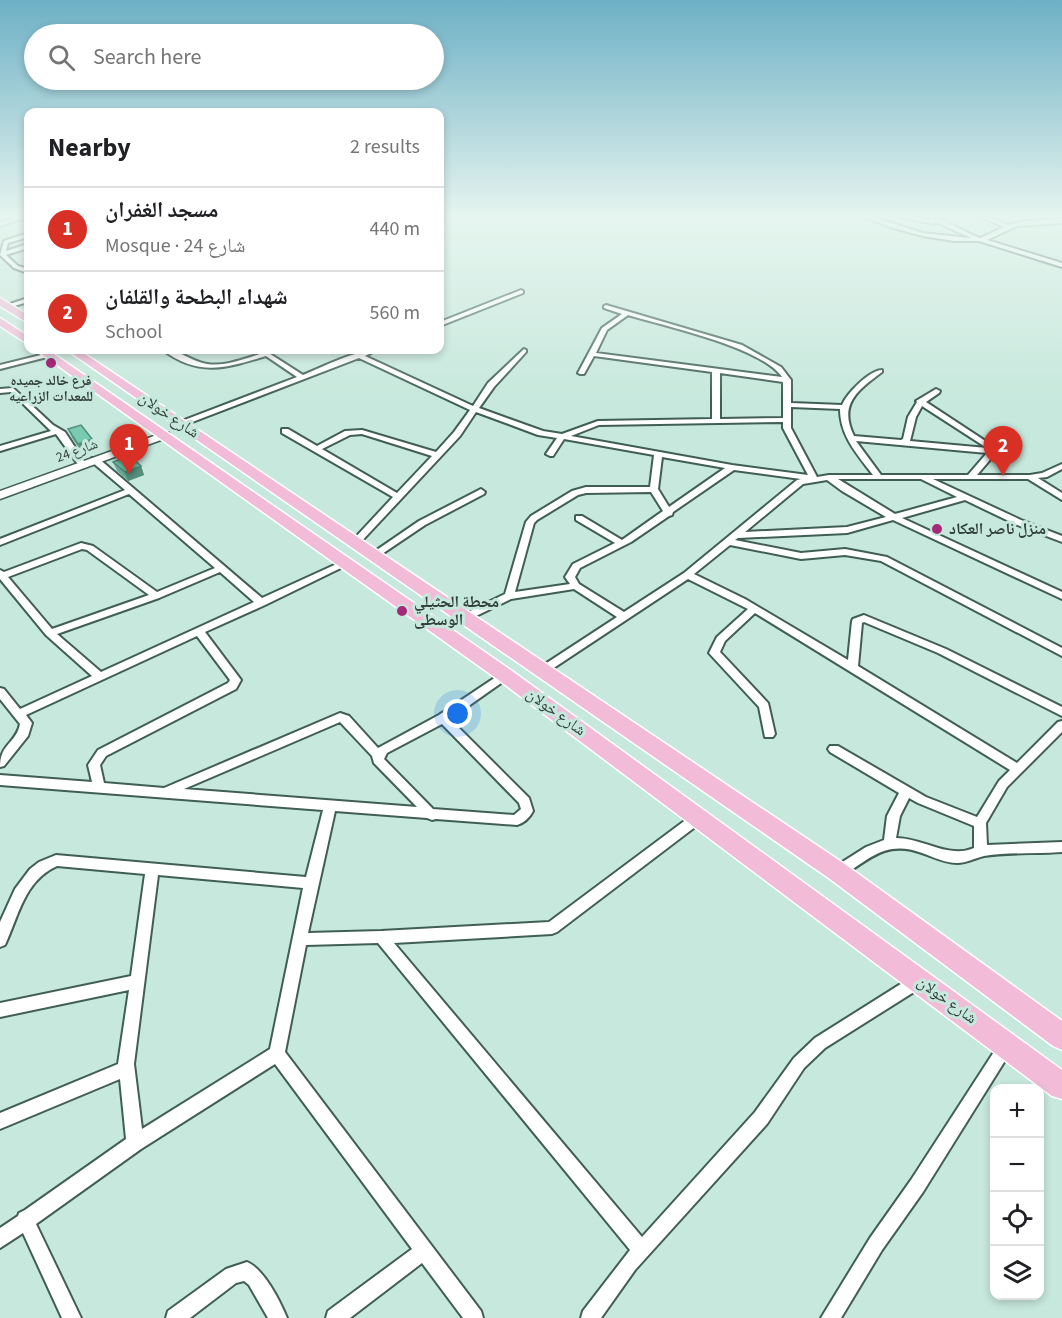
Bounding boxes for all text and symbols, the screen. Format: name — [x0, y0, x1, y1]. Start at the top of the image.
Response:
search box — [24, 24, 444, 90]
icon: search — [45, 41, 78, 74]
text: Search here — [93, 41, 201, 73]
text: Nearby — [48, 129, 131, 166]
text: 2 results — [350, 133, 420, 161]
text: مسجد الغفران — [105, 194, 218, 226]
text: 1 — [62, 215, 73, 243]
text: 440 m — [370, 215, 420, 243]
text: Mosque · شارع 24 — [105, 232, 246, 260]
text: شهداء البطحة والقلفان — [105, 281, 288, 313]
text: 2 — [62, 299, 73, 327]
text: 560 m — [370, 299, 420, 327]
text: School — [105, 318, 162, 346]
marker: فرع خالد جميده للمعدات الزراعيه — [44, 356, 58, 370]
place label: فرع خالد جميده للمعدات الزراعيه — [9, 371, 93, 407]
street label: شارع خولان — [134, 387, 204, 443]
pin: 1 — [110, 424, 148, 474]
pin: 2 — [984, 426, 1022, 476]
street label: شارع 24 — [53, 434, 101, 468]
place label: منزل ناصر العكاد — [949, 518, 1046, 540]
marker: منزل ناصر العكاد — [930, 522, 944, 536]
place label: محطة الحثيلي الوسطى — [414, 591, 499, 631]
marker: محطة الحثيلي الوسطى — [395, 604, 409, 618]
street label: شارع خولان — [522, 683, 590, 741]
your location — [443, 699, 472, 728]
street label: شارع خولان — [913, 971, 981, 1029]
map controls — [990, 1084, 1044, 1300]
button: + — [990, 1084, 1044, 1138]
button: − — [990, 1138, 1044, 1192]
button: locate — [990, 1192, 1044, 1246]
button: layers — [990, 1246, 1044, 1300]

